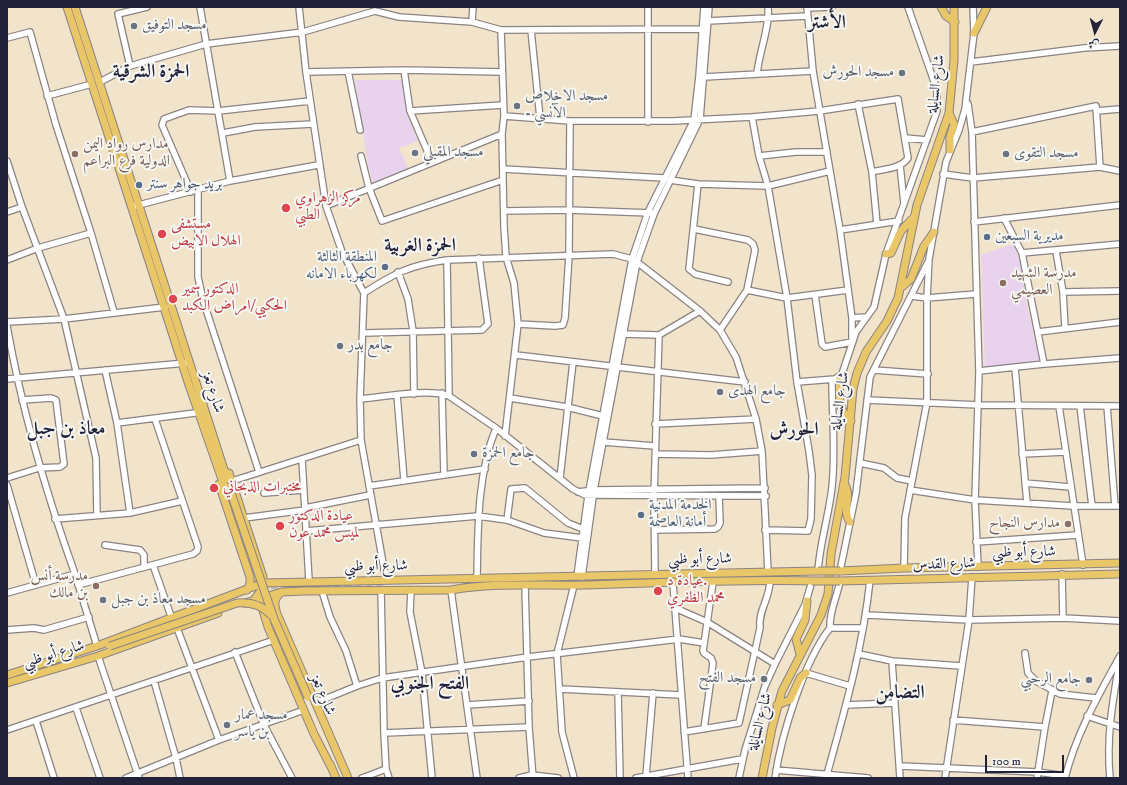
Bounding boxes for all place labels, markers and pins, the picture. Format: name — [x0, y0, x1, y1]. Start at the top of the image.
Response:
place label: مسجد التوفيق — [142, 17, 207, 35]
marker: مسجد التوفيق — [129, 21, 139, 31]
place label: مسجد الحورش — [823, 64, 894, 82]
marker: مسجد الحورش — [897, 68, 907, 78]
place label: مسجد الاخلاص - الآنسي — [525, 88, 608, 123]
marker: مسجد الاخلاص - الآنسي — [512, 101, 522, 111]
place label: مدارس رواد اليمن الدولية فرع البراعم — [83, 136, 170, 171]
place label: مسجد المقبلي — [423, 144, 484, 162]
place label: مسجد التقوى — [1014, 145, 1078, 163]
marker: مسجد المقبلي — [410, 148, 420, 158]
marker: مدارس رواد اليمن الدولية فرع البراعم — [70, 149, 80, 159]
marker: مسجد التقوى — [1001, 149, 1011, 159]
place label: بريد جواهر سنتر — [147, 176, 222, 194]
marker: بريد جواهر سنتر — [134, 180, 144, 190]
place label: مركز الزهراوي الطبي — [295, 190, 361, 225]
marker: مركز الزهراوي الطبي — [280, 202, 292, 214]
place label: مستشفى الهلال الابيض — [171, 216, 241, 251]
marker: مستشفى الهلال الابيض — [156, 228, 168, 240]
place label: مديرية السبعين — [995, 228, 1064, 246]
marker: مديرية السبعين — [982, 232, 992, 242]
place label: المنطقة الثالثة لكهرباء الامانه — [306, 249, 377, 284]
marker: المنطقة الثالثة لكهرباء الامانه — [380, 262, 390, 272]
place label: مدرسة الشهيد العصيمي — [1011, 265, 1077, 300]
marker: مدرسة الشهيد العصيمي — [998, 278, 1008, 288]
place label: الدكتور سمير الحكيي/امراض الكبد — [182, 281, 287, 316]
marker: الدكتور سمير الحكيي/امراض الكبد — [167, 293, 179, 305]
place label: جامع بدر — [348, 337, 393, 355]
marker: جامع بدر — [335, 341, 345, 351]
place label: جامع الهدى — [728, 383, 786, 401]
marker: جامع الهدى — [715, 387, 725, 397]
place label: جامع الحمزة — [482, 445, 535, 463]
marker: جامع الحمزة — [469, 449, 479, 459]
place label: مختبرات الذبحاني — [223, 479, 301, 497]
marker: مختبرات الذبحاني — [208, 482, 220, 494]
place label: الخدمة المدنية أمانة العاصمة — [649, 497, 711, 532]
place label: عيادة الدكتور لميس محمد عون — [289, 508, 360, 543]
marker: الخدمة المدنية أمانة العاصمة — [636, 510, 646, 520]
place label: مدارس النجاح — [989, 515, 1060, 533]
marker: مدارس النجاح — [1063, 519, 1073, 529]
marker: عيادة الدكتور لميس محمد عون — [274, 520, 286, 532]
place label: مدرسة أنس بن مالك — [30, 568, 88, 603]
place label: عيادة د. محمد الظفري — [667, 573, 725, 608]
marker: مدرسة أنس بن مالك — [91, 581, 101, 591]
marker: عيادة د. محمد الظفري — [652, 585, 664, 597]
place label: مسجد معاذ بن جبل — [111, 591, 206, 609]
marker: مسجد معاذ بن جبل — [98, 595, 108, 605]
place label: مسجد الفتح — [699, 670, 756, 688]
place label: جامع الرحبي — [1020, 671, 1081, 689]
marker: مسجد الفتح — [759, 674, 769, 684]
marker: جامع الرحبي — [1084, 675, 1094, 685]
place label: مسجد عمار بن ياسر — [235, 707, 288, 742]
marker: مسجد عمار بن ياسر — [222, 720, 232, 730]

